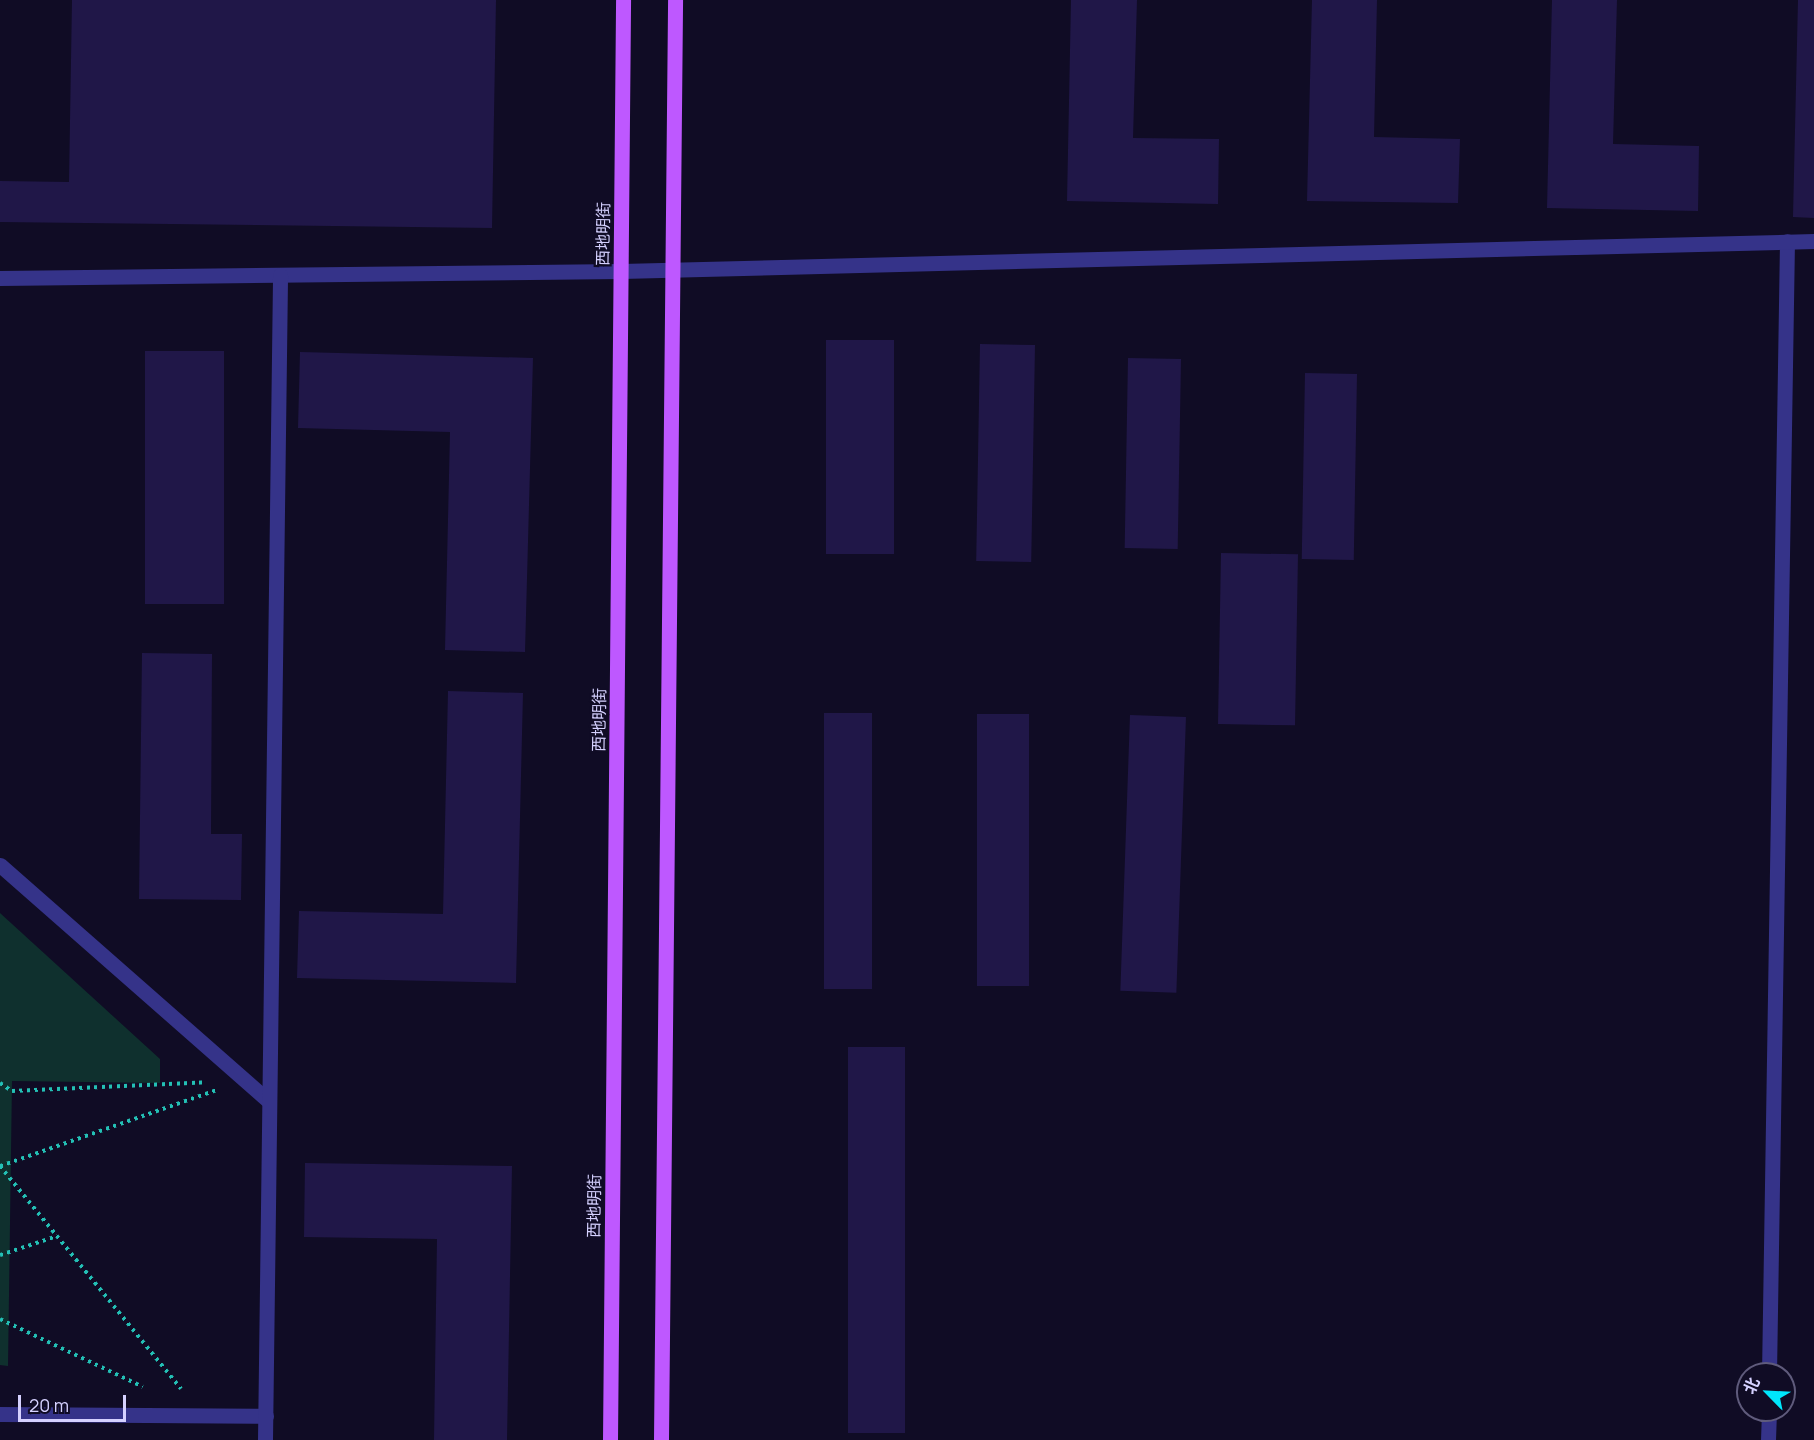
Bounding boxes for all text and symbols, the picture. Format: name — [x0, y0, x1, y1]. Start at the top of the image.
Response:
street label: 西地明街 — [593, 202, 613, 266]
street label: 西地明街 — [589, 688, 609, 752]
street label: 西地明街 — [584, 1174, 604, 1238]
north arrow — [1736, 1362, 1796, 1422]
text: 北 — [1738, 1374, 1765, 1397]
scale bar — [21, 1383, 129, 1421]
text: 20 m — [29, 1393, 69, 1417]

